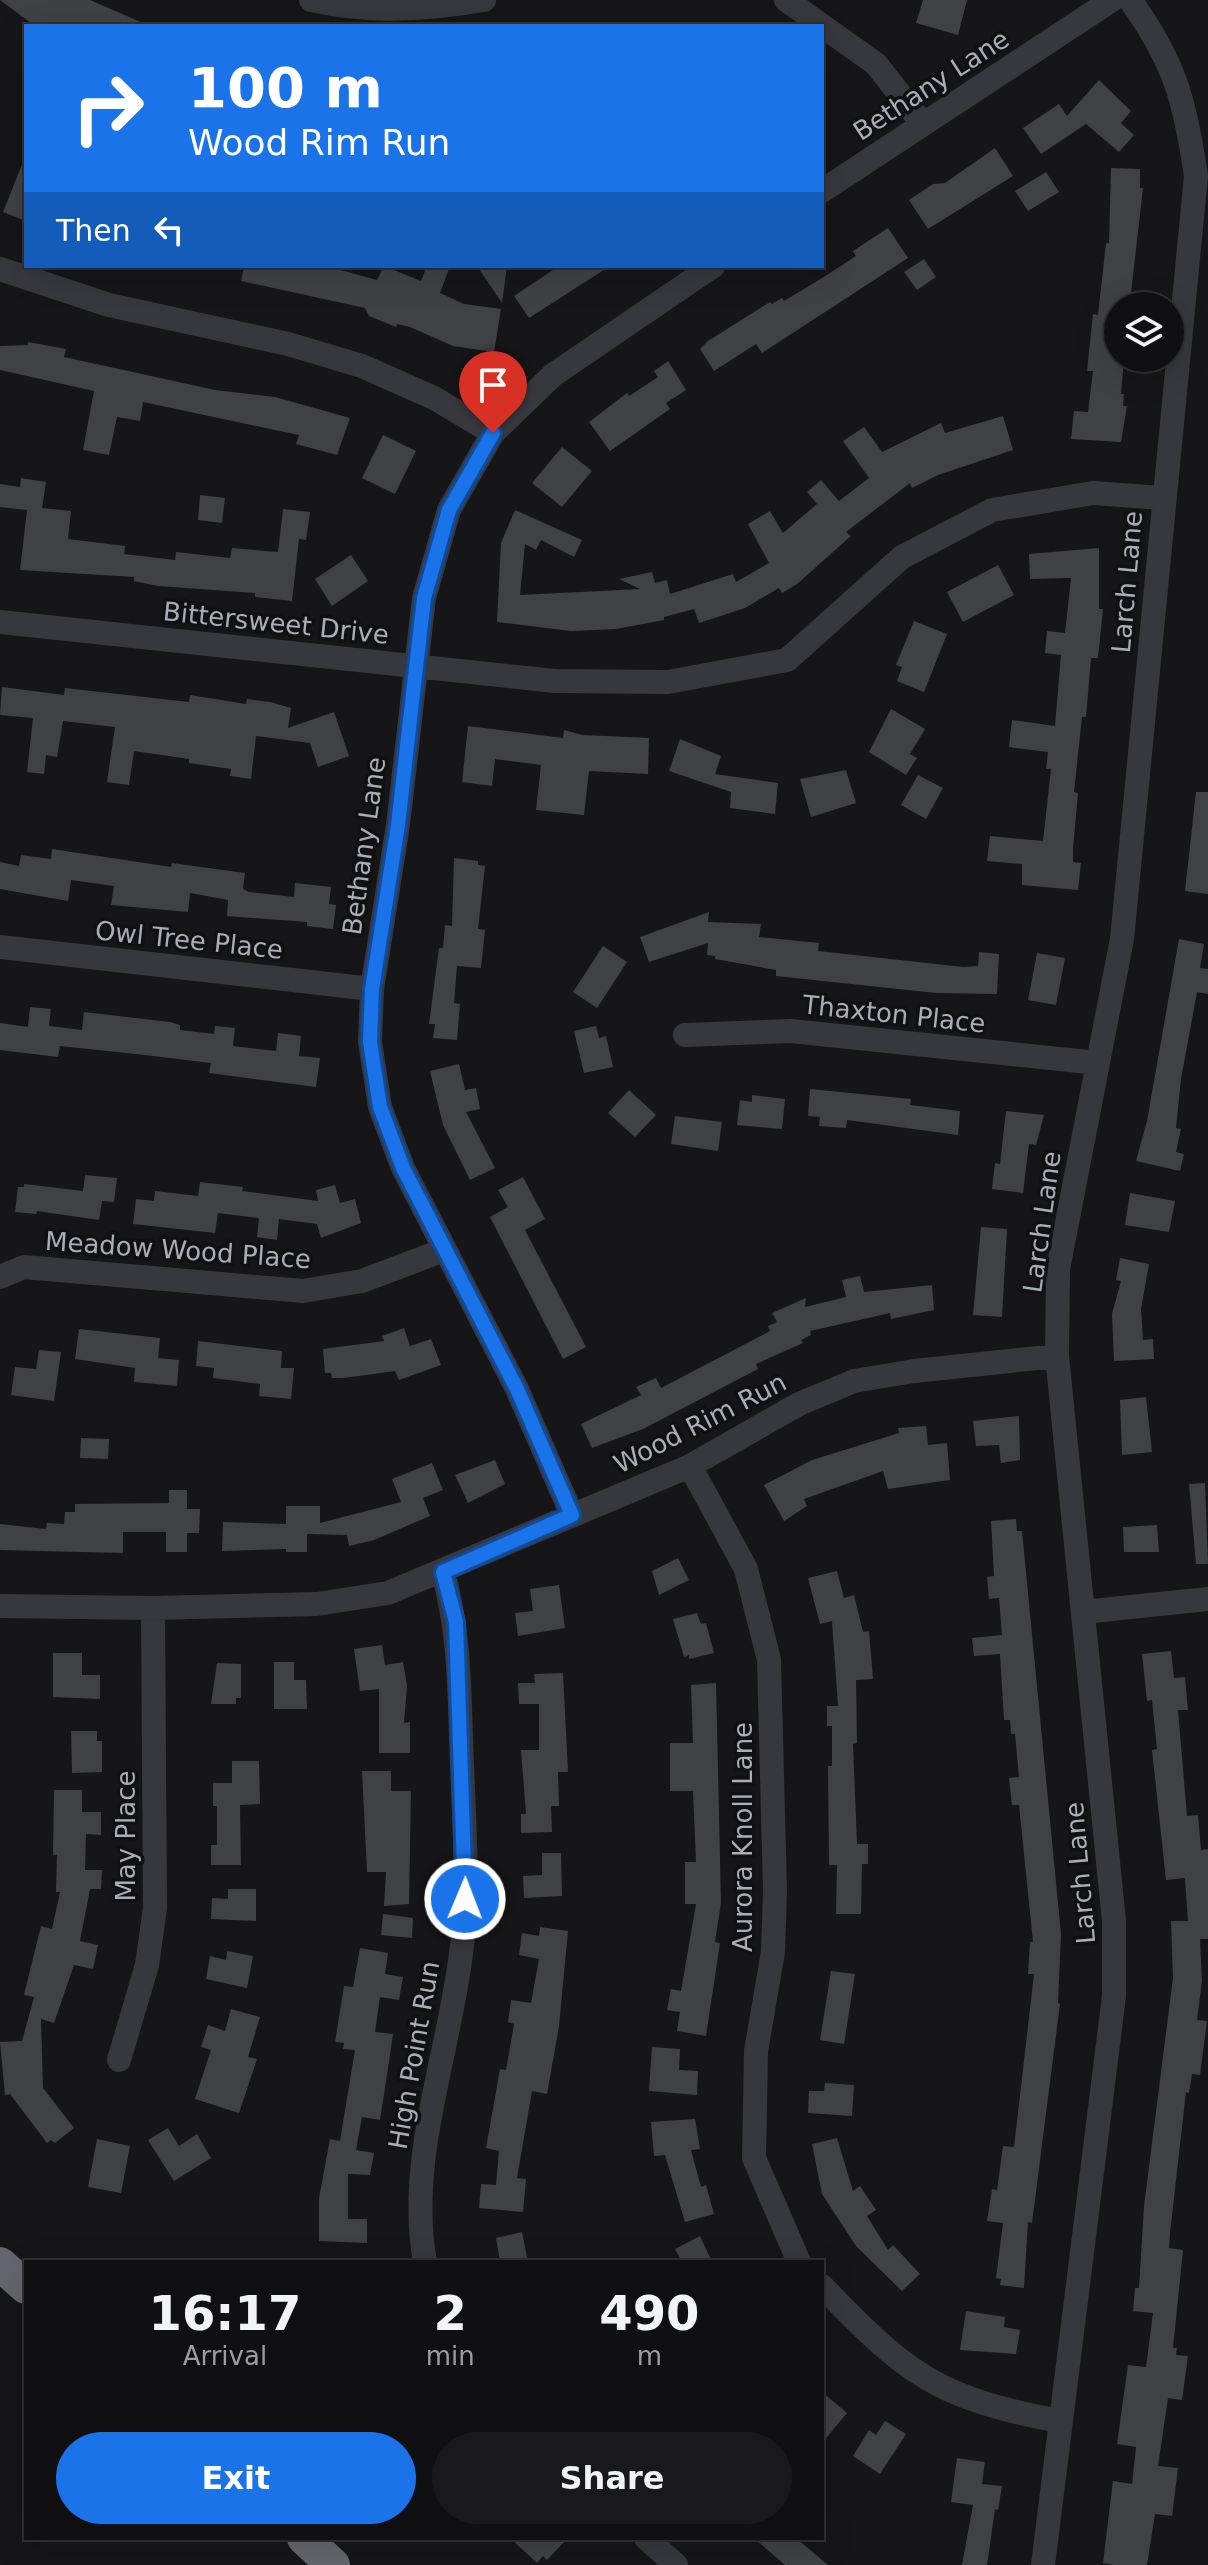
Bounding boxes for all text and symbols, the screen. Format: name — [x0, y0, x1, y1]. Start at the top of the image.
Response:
street label: Bethany Lane — [848, 24, 1014, 146]
text: 100 m — [188, 55, 383, 120]
icon: right — [56, 56, 160, 160]
text: Wood Rim Run — [188, 122, 450, 163]
icon: left — [147, 208, 191, 252]
text: Then — [56, 213, 131, 248]
map controls — [1104, 292, 1184, 372]
button: layers — [1104, 292, 1184, 372]
pin — [459, 351, 527, 433]
icon: arrive — [471, 363, 515, 407]
street label: Larch Lane — [1106, 510, 1148, 654]
street label: Bittersweet Drive — [162, 596, 390, 650]
street label: Bethany Lane — [337, 755, 391, 937]
street label: Owl Tree Place — [94, 915, 284, 965]
street label: Thaxton Place — [800, 989, 987, 1039]
street label: Larch Lane — [1017, 1149, 1067, 1295]
street label: Meadow Wood Place — [44, 1226, 312, 1274]
street label: Wood Rim Run — [609, 1367, 791, 1479]
street label: Aurora Knoll Lane — [728, 1722, 758, 1952]
street label: May Place — [111, 1770, 141, 1902]
street label: Larch Lane — [1059, 1801, 1101, 1945]
position arrow — [423, 1857, 507, 1941]
street label: High Point Run — [383, 1958, 445, 2152]
text: 16:17 — [148, 2285, 301, 2341]
text: 2 — [434, 2285, 467, 2341]
text: 490 — [599, 2285, 699, 2341]
text: Arrival — [183, 2341, 267, 2371]
text: min — [426, 2341, 475, 2371]
text: m — [637, 2341, 662, 2371]
button: Exit — [56, 2432, 416, 2524]
button: Share — [432, 2432, 792, 2524]

